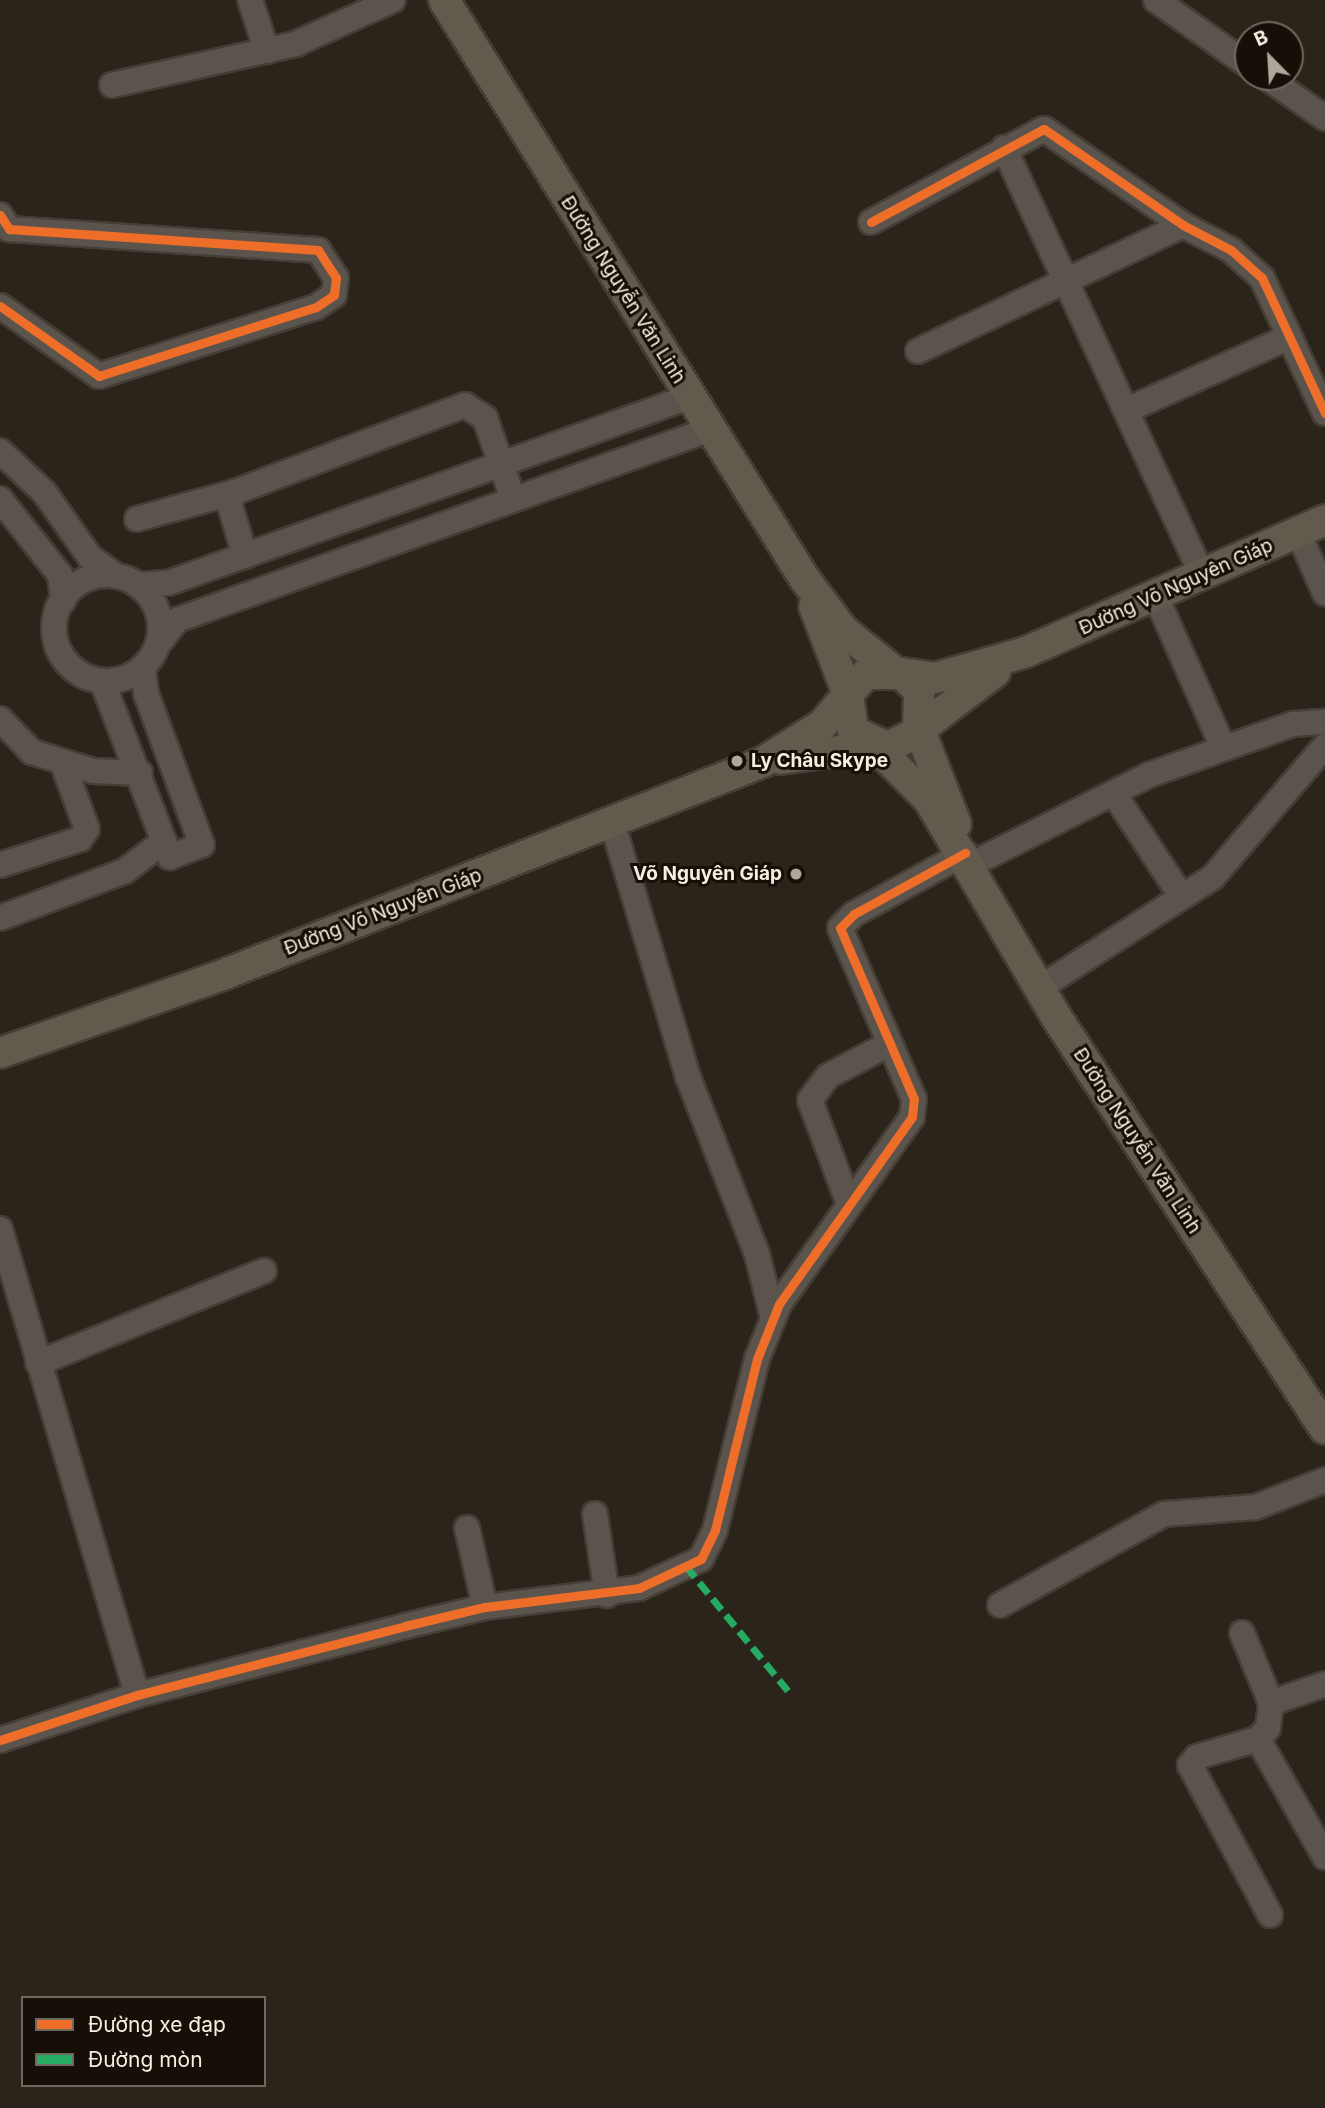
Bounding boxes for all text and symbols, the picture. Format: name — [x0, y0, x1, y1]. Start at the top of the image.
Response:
north arrow — [1234, 21, 1304, 91]
text: B — [1251, 25, 1271, 51]
street label: Đường Nguyễn Văn Linh — [556, 192, 690, 388]
street label: Đường Võ Nguyên Giáp — [1076, 534, 1276, 640]
place label: Ly Châu Skype — [751, 750, 888, 772]
marker: Ly Châu Skype — [729, 753, 745, 769]
place label: Võ Nguyên Giáp — [633, 863, 782, 885]
street label: Đường Võ Nguyên Giáp — [281, 864, 485, 960]
marker: Võ Nguyên Giáp — [788, 866, 804, 882]
street label: Đường Nguyễn Văn Linh — [1068, 1044, 1206, 1238]
legend — [21, 1996, 266, 2087]
text: Đường xe đạp — [88, 2012, 226, 2037]
text: Đường mòn — [88, 2047, 203, 2072]

